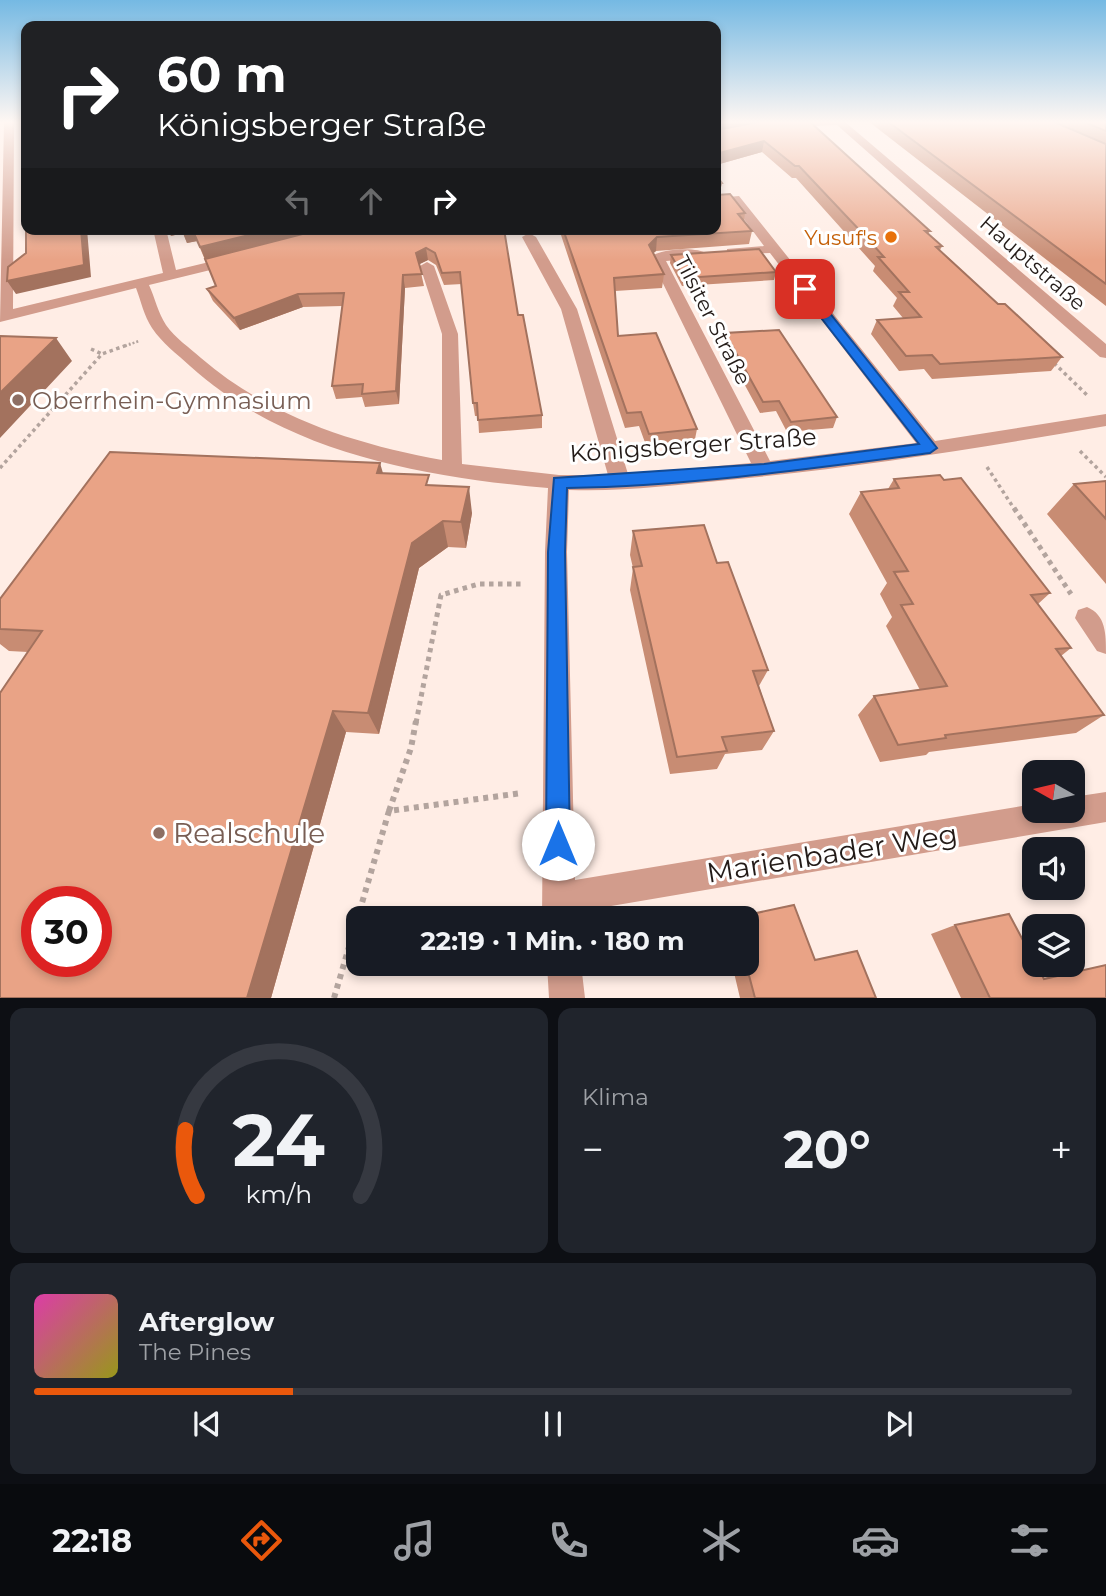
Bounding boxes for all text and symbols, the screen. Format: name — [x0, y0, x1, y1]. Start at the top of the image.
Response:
text: 60 m — [157, 45, 287, 104]
icon: right — [42, 49, 133, 140]
text: Königsberger Straße — [157, 105, 487, 144]
icon: left — [279, 182, 317, 220]
icon: ahead — [352, 182, 390, 220]
icon: right — [425, 182, 463, 220]
street label: Hauptstraße — [975, 210, 1091, 316]
place label: Yusuf's — [804, 225, 877, 250]
marker: Yusuf's — [883, 229, 899, 245]
street label: Tilsiter Straße — [670, 251, 756, 389]
pin — [775, 259, 835, 319]
icon: arrive — [786, 270, 824, 308]
place label: Oberrhein-Gymnasium — [32, 386, 312, 415]
marker: Oberrhein-Gymnasium — [10, 392, 26, 408]
street label: Königsberger Straße — [569, 422, 817, 468]
north arrow — [1022, 760, 1085, 822]
map controls — [1022, 760, 1085, 977]
position arrow — [521, 807, 595, 881]
place label: Realschule — [173, 816, 325, 850]
street label: Marienbader Weg — [704, 816, 960, 890]
marker: Realschule — [151, 825, 167, 841]
button: sound — [1022, 837, 1085, 900]
speed limit sign: 30 — [21, 886, 112, 977]
button: layers — [1022, 914, 1085, 977]
text: 22:19 · 1 Min. · 180 m — [420, 925, 685, 957]
text: Klima — [582, 1083, 649, 1111]
text: 24 — [233, 1097, 325, 1185]
text: 20° — [783, 1118, 871, 1181]
text: − — [582, 1126, 604, 1173]
text: + — [1050, 1126, 1072, 1173]
text: km/h — [246, 1179, 312, 1209]
text: Afterglow — [139, 1306, 274, 1338]
text: The Pines — [139, 1338, 251, 1366]
icon: previous — [188, 1405, 226, 1443]
icon: pause — [534, 1405, 572, 1443]
icon: next — [880, 1405, 918, 1443]
icon: directions — [237, 1516, 286, 1565]
icon: music — [390, 1516, 439, 1565]
icon: phone — [544, 1516, 593, 1565]
icon: climate — [697, 1516, 746, 1565]
icon: car — [851, 1516, 900, 1565]
icon: filters — [1005, 1516, 1054, 1565]
text: 22:18 — [52, 1521, 132, 1560]

